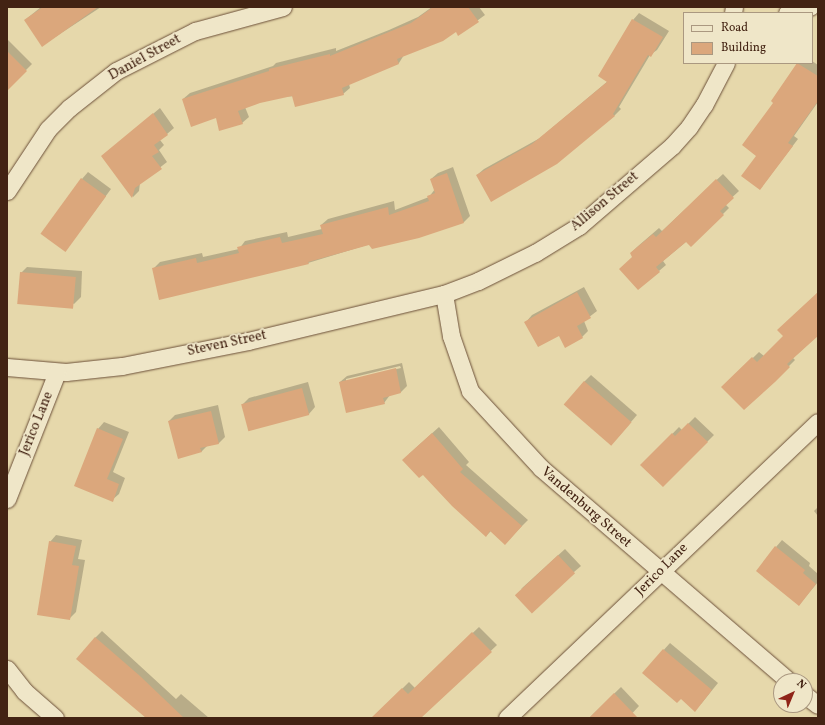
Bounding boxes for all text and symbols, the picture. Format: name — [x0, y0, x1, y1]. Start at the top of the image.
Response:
legend — [683, 12, 813, 64]
text: Road — [721, 20, 748, 36]
street label: Daniel Street — [106, 31, 184, 85]
text: Building — [721, 40, 766, 56]
street label: Allison Street — [568, 169, 642, 235]
street label: Steven Street — [186, 327, 268, 361]
street label: Jerico Lane — [17, 389, 57, 459]
street label: Vandenburg Street — [537, 464, 635, 552]
street label: Jerico Lane — [632, 540, 692, 600]
north arrow — [773, 673, 813, 713]
text: N — [793, 677, 809, 693]

